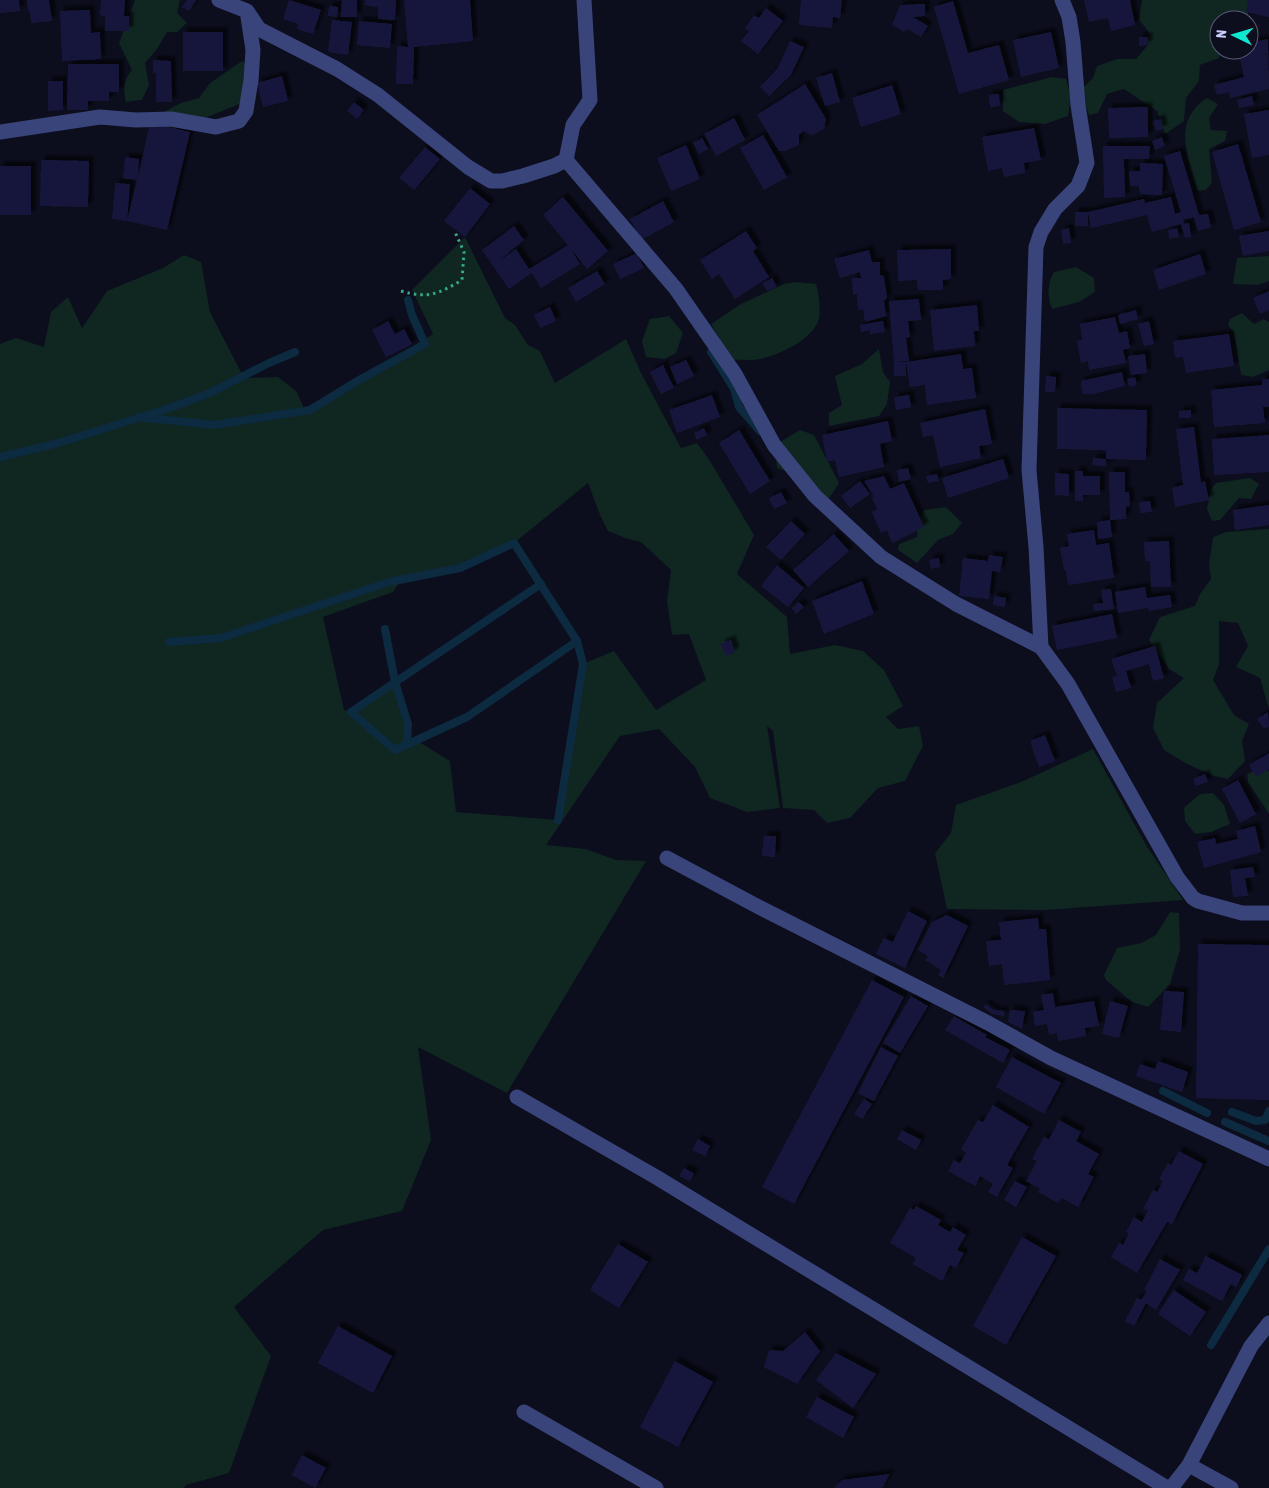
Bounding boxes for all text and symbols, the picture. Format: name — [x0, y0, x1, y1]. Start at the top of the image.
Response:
north arrow — [1209, 10, 1259, 60]
text: N — [1213, 29, 1229, 39]

